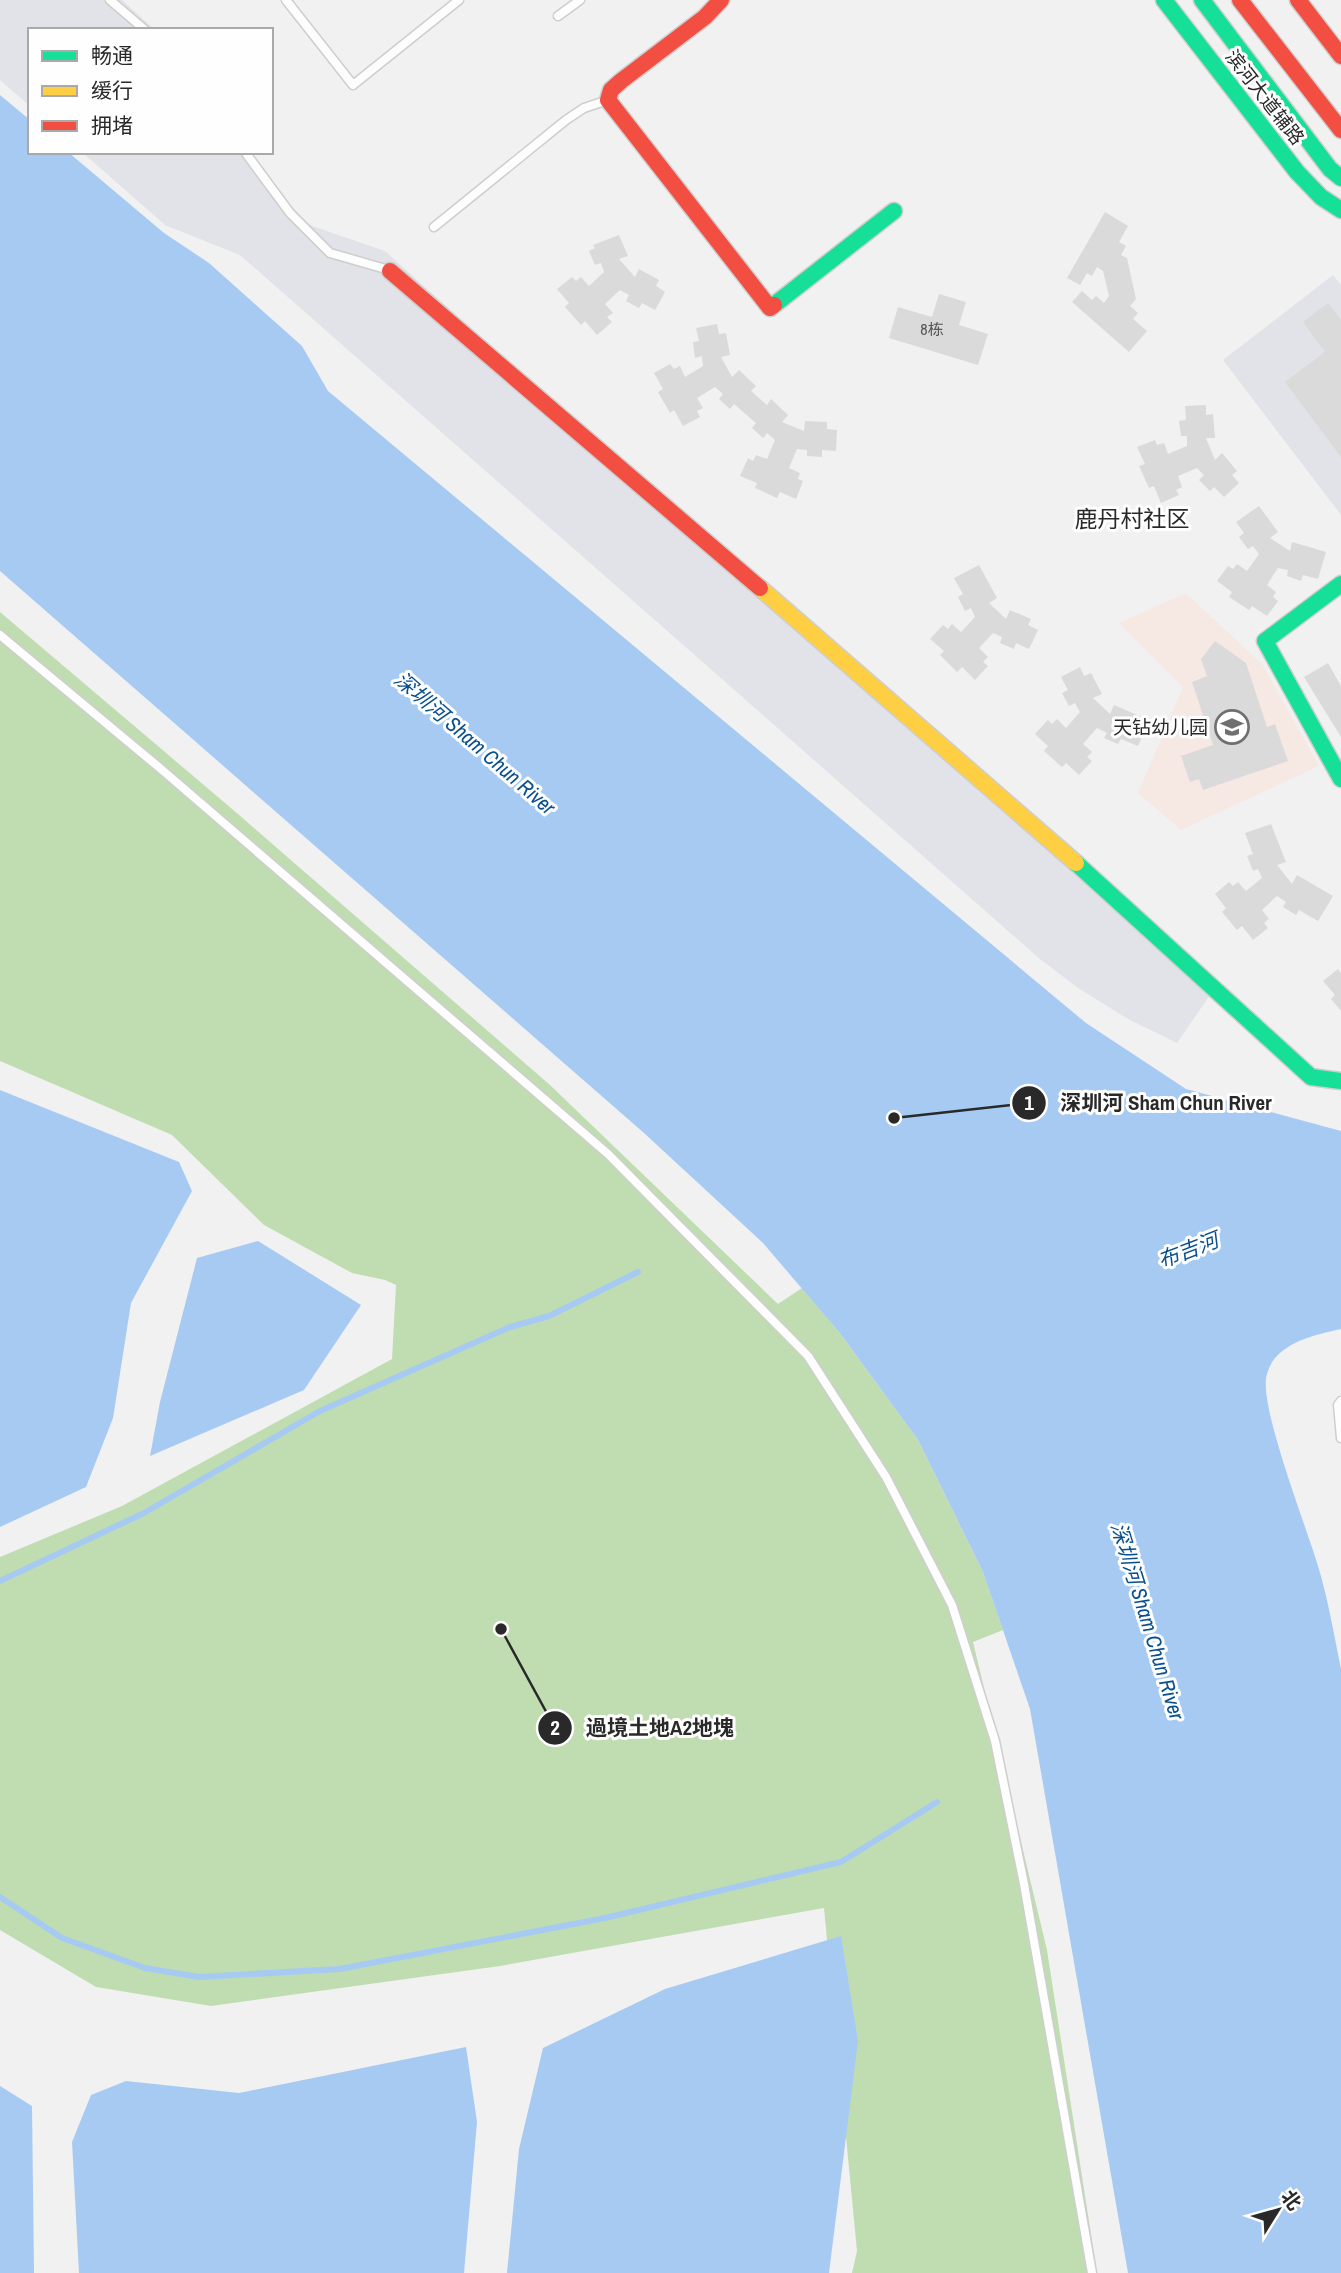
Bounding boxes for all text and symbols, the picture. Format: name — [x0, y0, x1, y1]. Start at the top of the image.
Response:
legend — [28, 28, 273, 154]
text: 畅通 — [91, 41, 133, 70]
street label: 滨河大道辅路 — [1220, 44, 1310, 150]
text: 缓行 — [91, 76, 133, 105]
text: 拥堵 — [91, 111, 133, 140]
house number: 8栋 — [920, 318, 944, 340]
district label: 鹿丹村社区 — [1075, 503, 1190, 534]
water label: 深圳河 Sham Chun River — [388, 665, 563, 822]
school or university icon: 天钻幼儿园 — [1213, 708, 1251, 746]
place label: 天钻幼儿园 — [1113, 714, 1208, 740]
callout: 深圳河 Sham Chun River — [1011, 1082, 1286, 1124]
text: 1 — [1024, 1088, 1034, 1117]
text: 深圳河 Sham Chun River — [1060, 1088, 1272, 1117]
water label: 布吉河 — [1153, 1224, 1226, 1275]
water label: 深圳河 Sham Chun River — [1104, 1519, 1192, 1724]
callout: 過境土地A2地塊 — [537, 1707, 748, 1749]
text: 2 — [550, 1713, 560, 1742]
text: 過境土地A2地塊 — [586, 1713, 734, 1742]
north arrow — [1243, 2175, 1313, 2245]
text: 北 — [1275, 2184, 1308, 2215]

